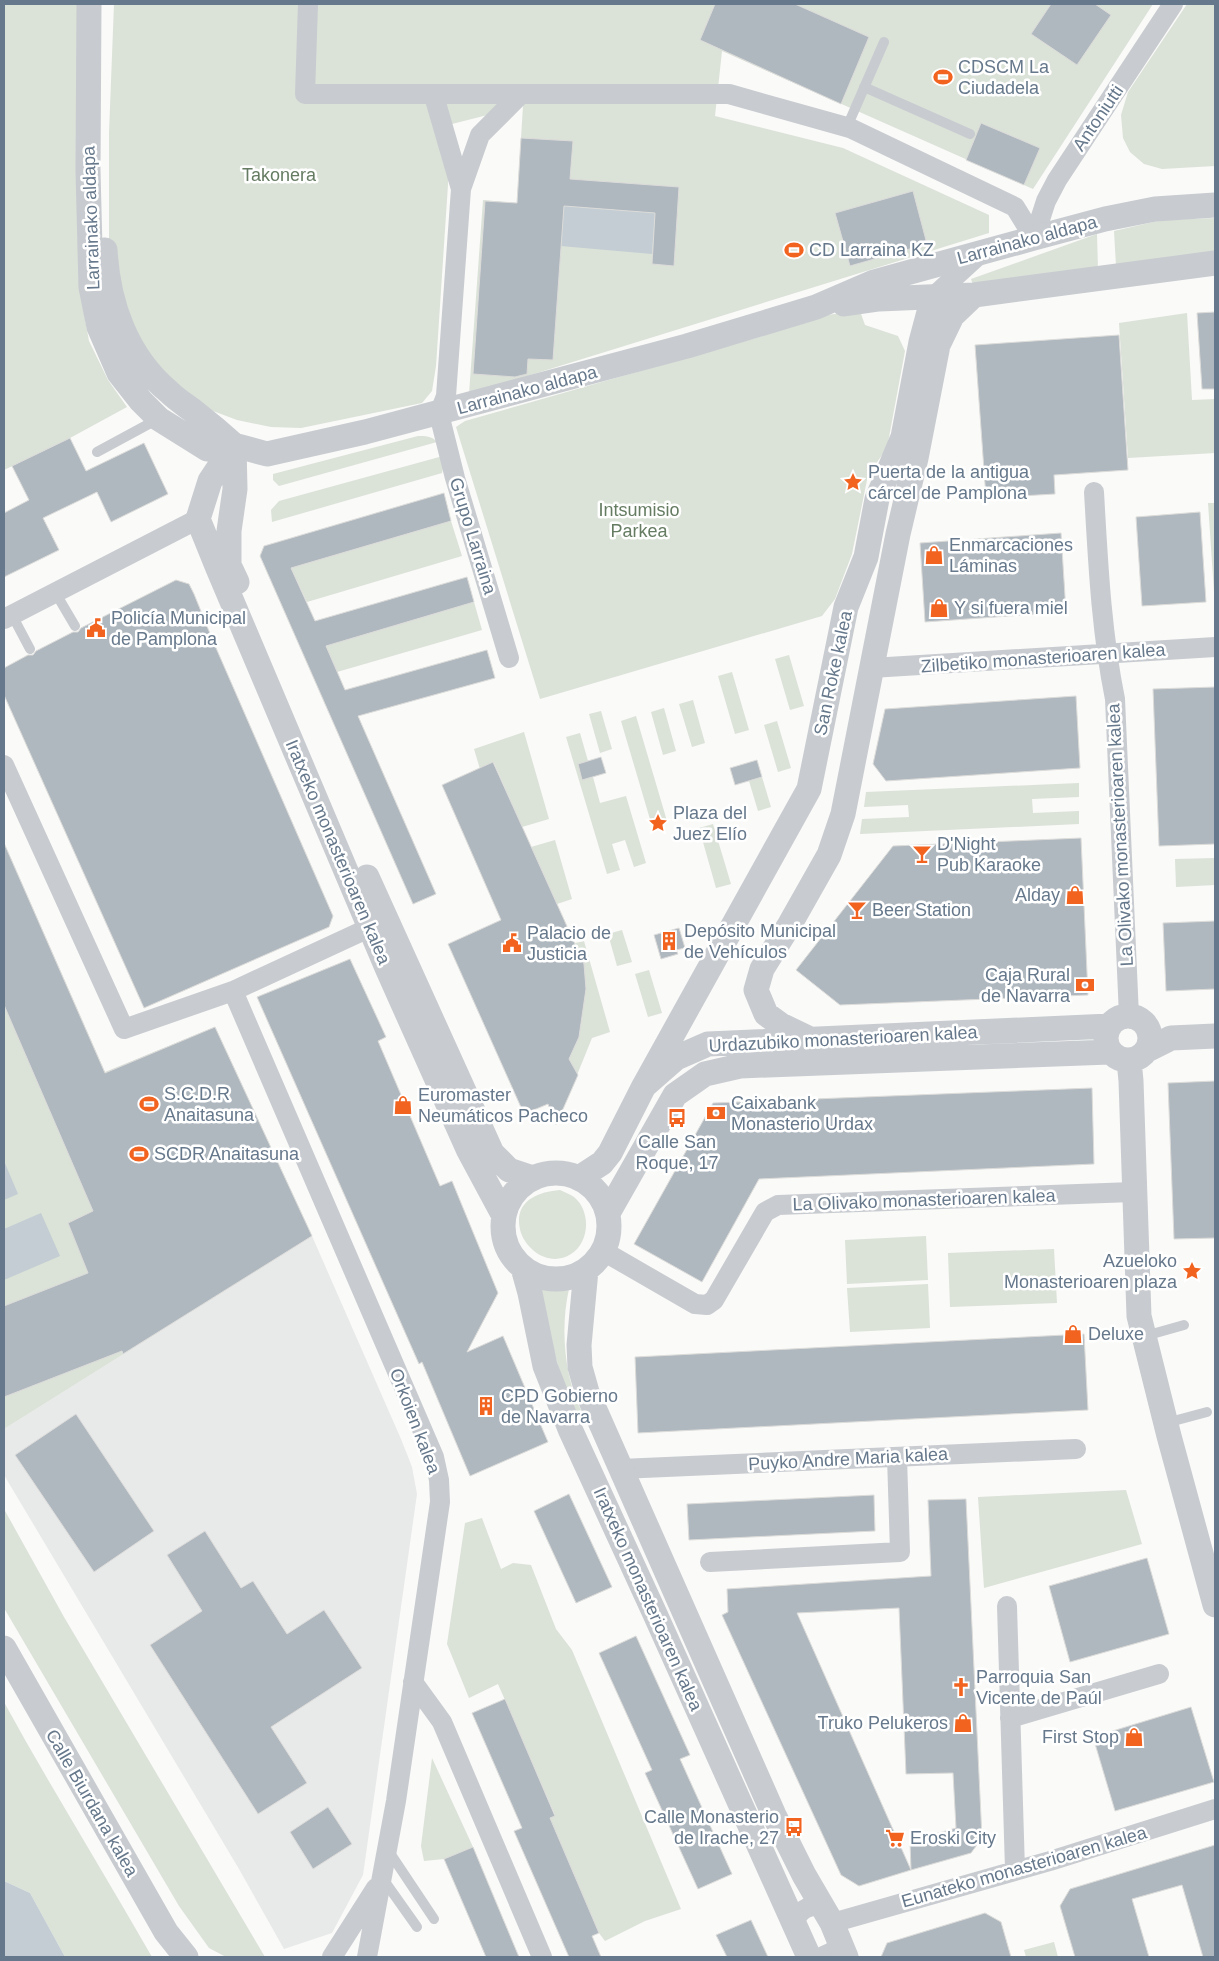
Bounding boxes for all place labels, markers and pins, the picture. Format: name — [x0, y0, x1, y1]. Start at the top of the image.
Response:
place label: CDSCM La Ciudadela — [958, 57, 1050, 98]
sports icon: CDSCM La Ciudadela — [932, 66, 954, 88]
sports icon: CD Larraina KZ — [783, 239, 805, 261]
place label: CD Larraina KZ — [809, 240, 934, 260]
place label: Puerta de la antigua cárcel de Pamplona — [868, 462, 1030, 503]
place icon: Puerta de la antigua cárcel de Pamplona — [842, 471, 864, 493]
place label: Enmarcaciones Láminas — [949, 535, 1073, 576]
shop icon: Enmarcaciones Láminas — [923, 544, 945, 566]
shop icon: Y si fuera miel — [928, 597, 950, 619]
place label: Y si fuera miel — [954, 598, 1068, 618]
place label: Policía Municipal de Pamplona — [111, 608, 246, 649]
public building icon: Policía Municipal de Pamplona — [85, 617, 107, 639]
place label: Plaza del Juez Elío — [673, 803, 747, 844]
place icon: Plaza del Juez Elío — [647, 812, 669, 834]
place label: D'Night Pub Karaoke — [937, 834, 1041, 875]
bar icon: D'Night Pub Karaoke — [911, 843, 933, 865]
shop icon: Alday — [1064, 884, 1086, 906]
place label: Alday — [1015, 885, 1060, 905]
bar icon: Beer Station — [846, 899, 868, 921]
place label: Beer Station — [872, 900, 971, 920]
place label: Depósito Municipal de Vehículos — [684, 921, 836, 962]
place label: Palacio de Justicia — [527, 923, 611, 964]
building icon: Depósito Municipal de Vehículos — [658, 930, 680, 952]
public building icon: Palacio de Justicia — [501, 932, 523, 954]
place label: Caja Rural de Navarra — [981, 965, 1071, 1006]
bank icon: Caja Rural de Navarra — [1074, 974, 1096, 996]
place label: S.C.D.R Anaitasuna — [164, 1084, 255, 1125]
place label: Euromaster Neumáticos Pacheco — [418, 1085, 588, 1126]
sports icon: S.C.D.R Anaitasuna — [138, 1093, 160, 1115]
place label: Caixabank Monasterio Urdax — [731, 1093, 873, 1134]
shop icon: Euromaster Neumáticos Pacheco — [392, 1094, 414, 1116]
bank icon: Caixabank Monasterio Urdax — [705, 1102, 727, 1124]
bus stop icon: Calle San Roque, 17 — [666, 1107, 688, 1129]
place label: Calle San Roque, 17 — [635, 1132, 719, 1173]
sports icon: SCDR Anaitasuna — [128, 1143, 150, 1165]
place label: SCDR Anaitasuna — [154, 1144, 300, 1164]
place label: Azueloko Monasterioaren plaza — [1004, 1251, 1178, 1292]
place icon: Azueloko Monasterioaren plaza — [1181, 1260, 1203, 1282]
shop icon: Deluxe — [1062, 1323, 1084, 1345]
place label: Deluxe — [1088, 1324, 1144, 1344]
place label: CPD Gobierno de Navarra — [501, 1386, 618, 1427]
building icon: CPD Gobierno de Navarra — [475, 1395, 497, 1417]
place label: Parroquia San Vicente de Paúl — [976, 1667, 1102, 1708]
church icon: Parroquia San Vicente de Paúl — [950, 1676, 972, 1698]
shop icon: Truko Pelukeros — [952, 1712, 974, 1734]
place label: Truko Pelukeros — [818, 1713, 948, 1733]
shop icon: First Stop — [1123, 1726, 1145, 1748]
place label: First Stop — [1042, 1727, 1119, 1747]
place label: Calle Monasterio de Irache, 27 — [644, 1807, 779, 1848]
bus stop icon: Calle Monasterio de Irache, 27 — [783, 1816, 805, 1838]
supermarket icon: Eroski City — [884, 1827, 906, 1849]
place label: Eroski City — [910, 1828, 996, 1848]

